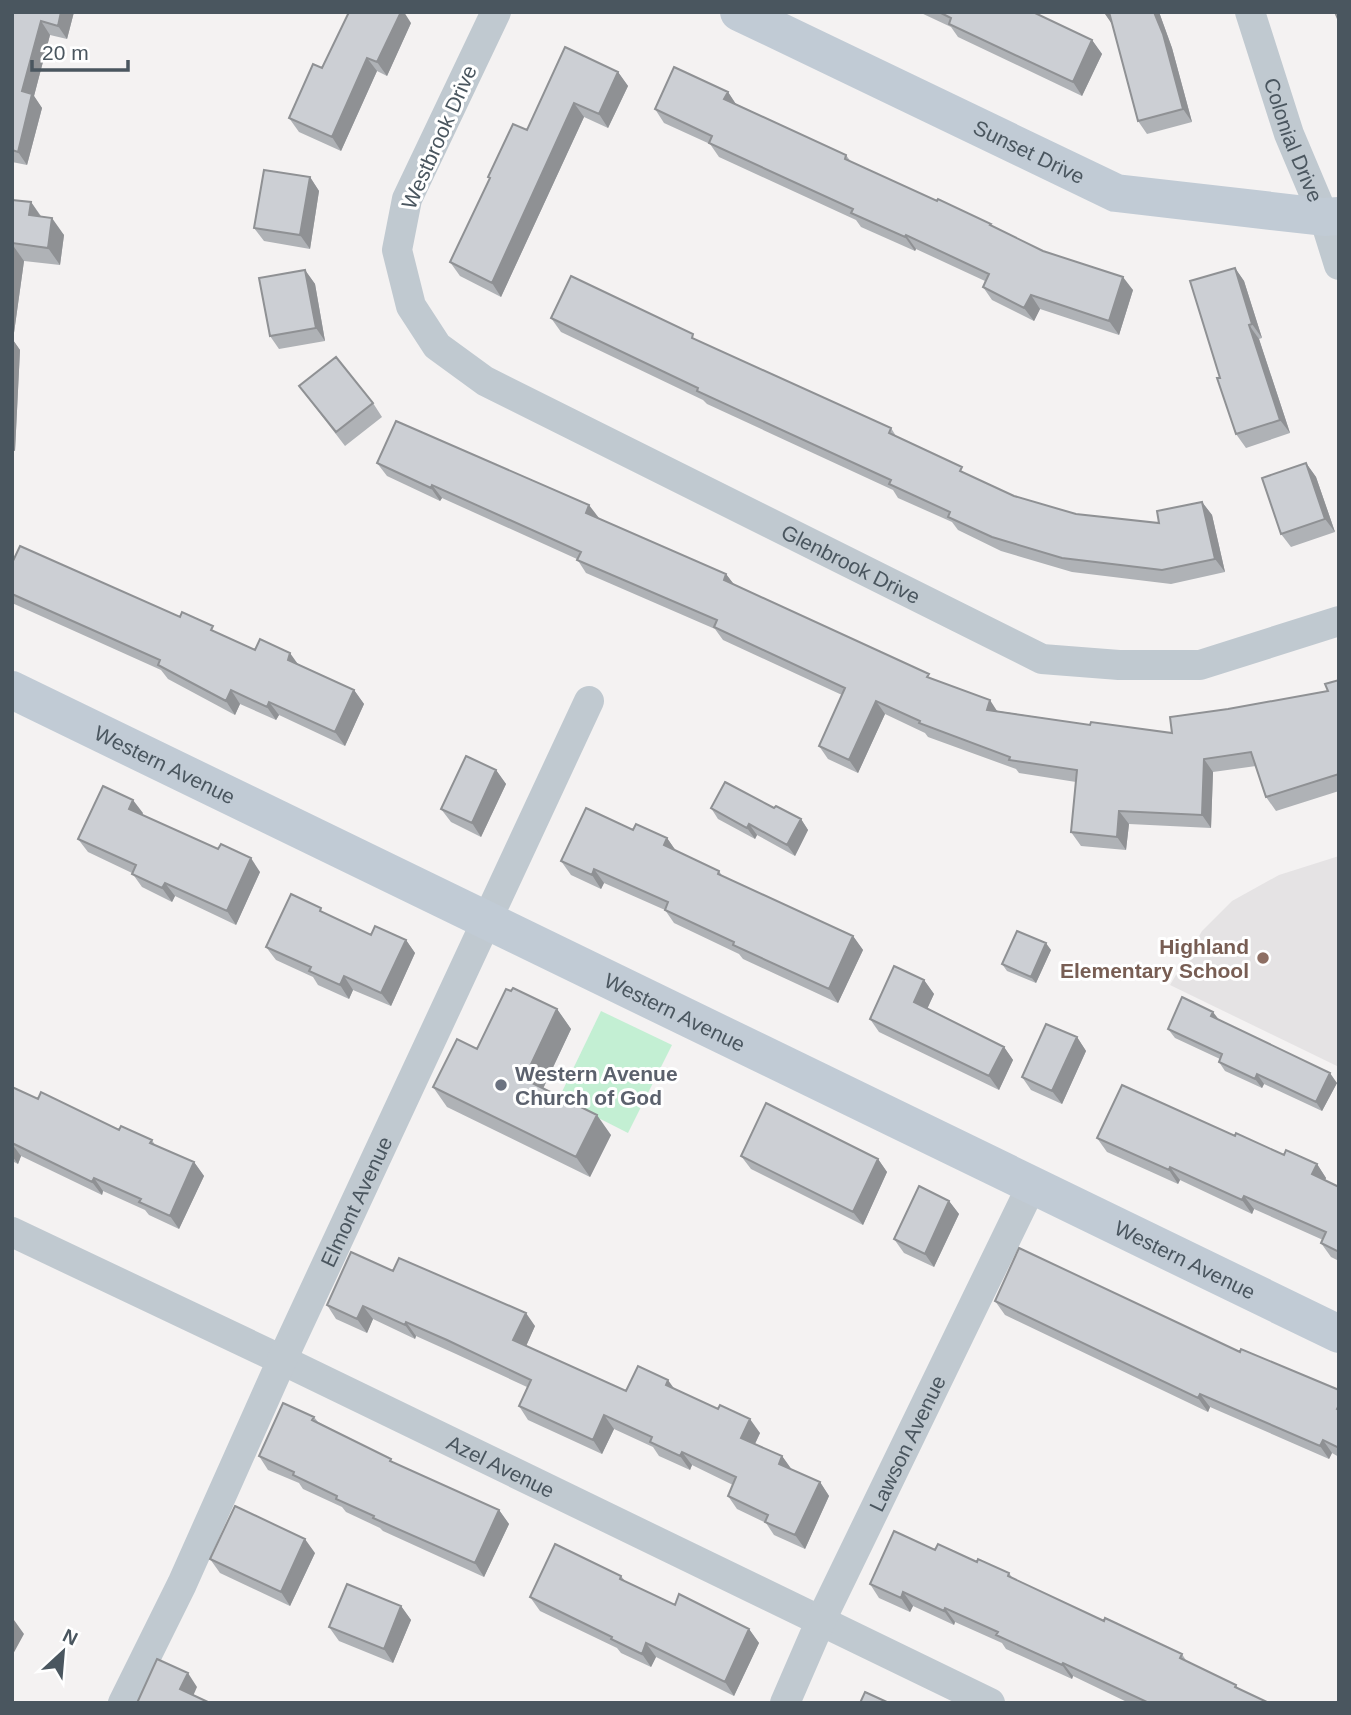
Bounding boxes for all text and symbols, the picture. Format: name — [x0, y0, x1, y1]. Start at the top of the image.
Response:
scale bar — [32, 28, 128, 72]
text: 20 m — [42, 41, 89, 64]
street label: Westbrook Drive — [397, 62, 481, 212]
street label: Colonial Drive — [1260, 75, 1328, 205]
street label: Sunset Drive — [970, 115, 1088, 188]
street label: Glenbrook Drive — [778, 519, 924, 608]
street label: Western Avenue — [91, 720, 239, 808]
place label: Highland Elementary School — [1060, 935, 1249, 982]
marker: Highland Elementary School — [1255, 950, 1271, 966]
street label: Western Avenue — [601, 968, 749, 1056]
place label: Western Avenue Church of God — [515, 1062, 678, 1109]
marker: Western Avenue Church of God — [493, 1077, 509, 1093]
street label: Elmont Avenue — [316, 1133, 396, 1270]
street label: Western Avenue — [1111, 1215, 1259, 1303]
street label: Lawson Avenue — [864, 1372, 949, 1515]
street label: Azel Avenue — [443, 1430, 558, 1502]
north arrow — [28, 1617, 98, 1687]
text: N — [59, 1625, 81, 1650]

